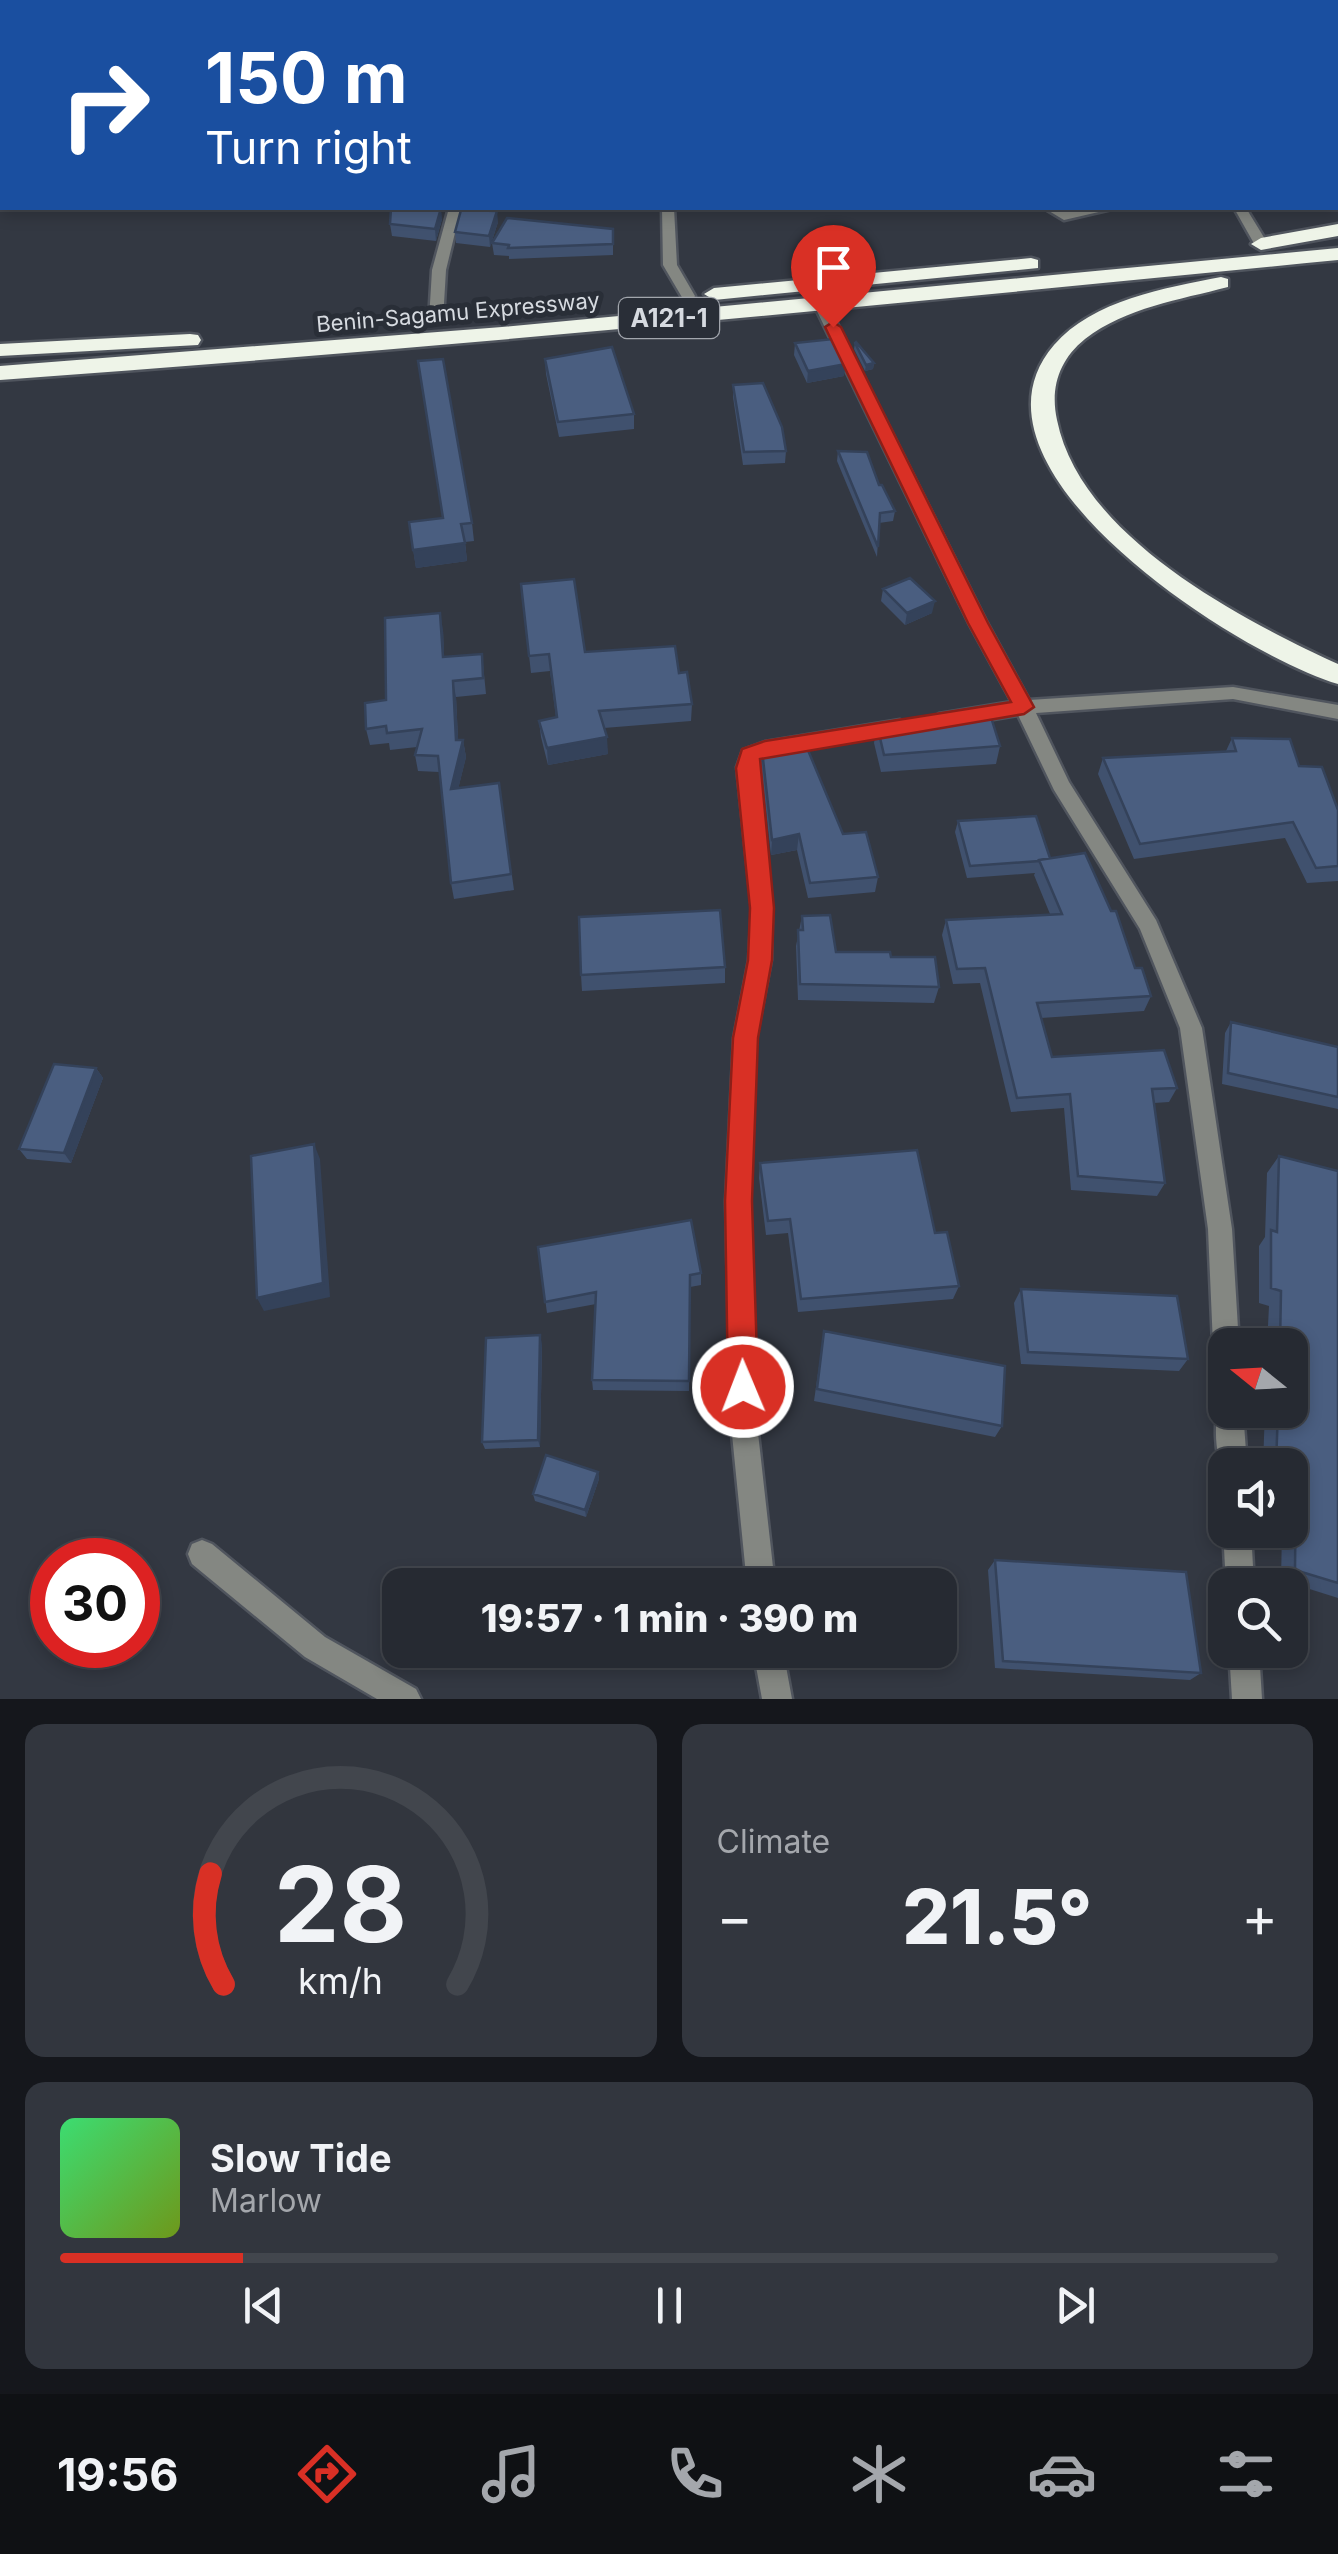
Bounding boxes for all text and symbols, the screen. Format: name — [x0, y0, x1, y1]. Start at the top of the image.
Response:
text: 150 m — [205, 35, 408, 120]
icon: right — [40, 40, 170, 170]
text: Turn right — [205, 120, 412, 175]
pin — [791, 225, 876, 328]
icon: arrive — [806, 240, 861, 295]
street label: Benin-Sagamu Expressway — [315, 287, 601, 337]
road number: A121-1 — [619, 298, 719, 338]
north arrow — [1208, 1328, 1308, 1428]
map controls — [1208, 1328, 1308, 1668]
position arrow — [691, 1335, 795, 1439]
button: sound — [1208, 1448, 1308, 1548]
speed limit sign: 30 — [30, 1538, 160, 1668]
button: search — [1208, 1568, 1308, 1668]
text: 19:57 · 1 min · 390 m — [481, 1595, 858, 1641]
text: Climate — [717, 1822, 830, 1861]
text: 28 — [274, 1841, 407, 1967]
text: 21.5° — [902, 1871, 1092, 1962]
text: − — [717, 1884, 753, 1950]
text: + — [1242, 1884, 1278, 1950]
text: km/h — [298, 1959, 383, 2003]
text: Slow Tide — [210, 2135, 392, 2181]
text: Marlow — [210, 2181, 322, 2220]
icon: previous — [236, 2278, 291, 2333]
icon: pause — [642, 2278, 697, 2333]
icon: next — [1048, 2278, 1103, 2333]
icon: directions — [292, 2439, 362, 2509]
icon: music — [476, 2439, 546, 2509]
icon: phone — [660, 2439, 730, 2509]
icon: climate — [844, 2439, 914, 2509]
icon: car — [1027, 2439, 1097, 2509]
icon: filters — [1211, 2439, 1281, 2509]
text: 19:56 — [57, 2447, 179, 2502]

